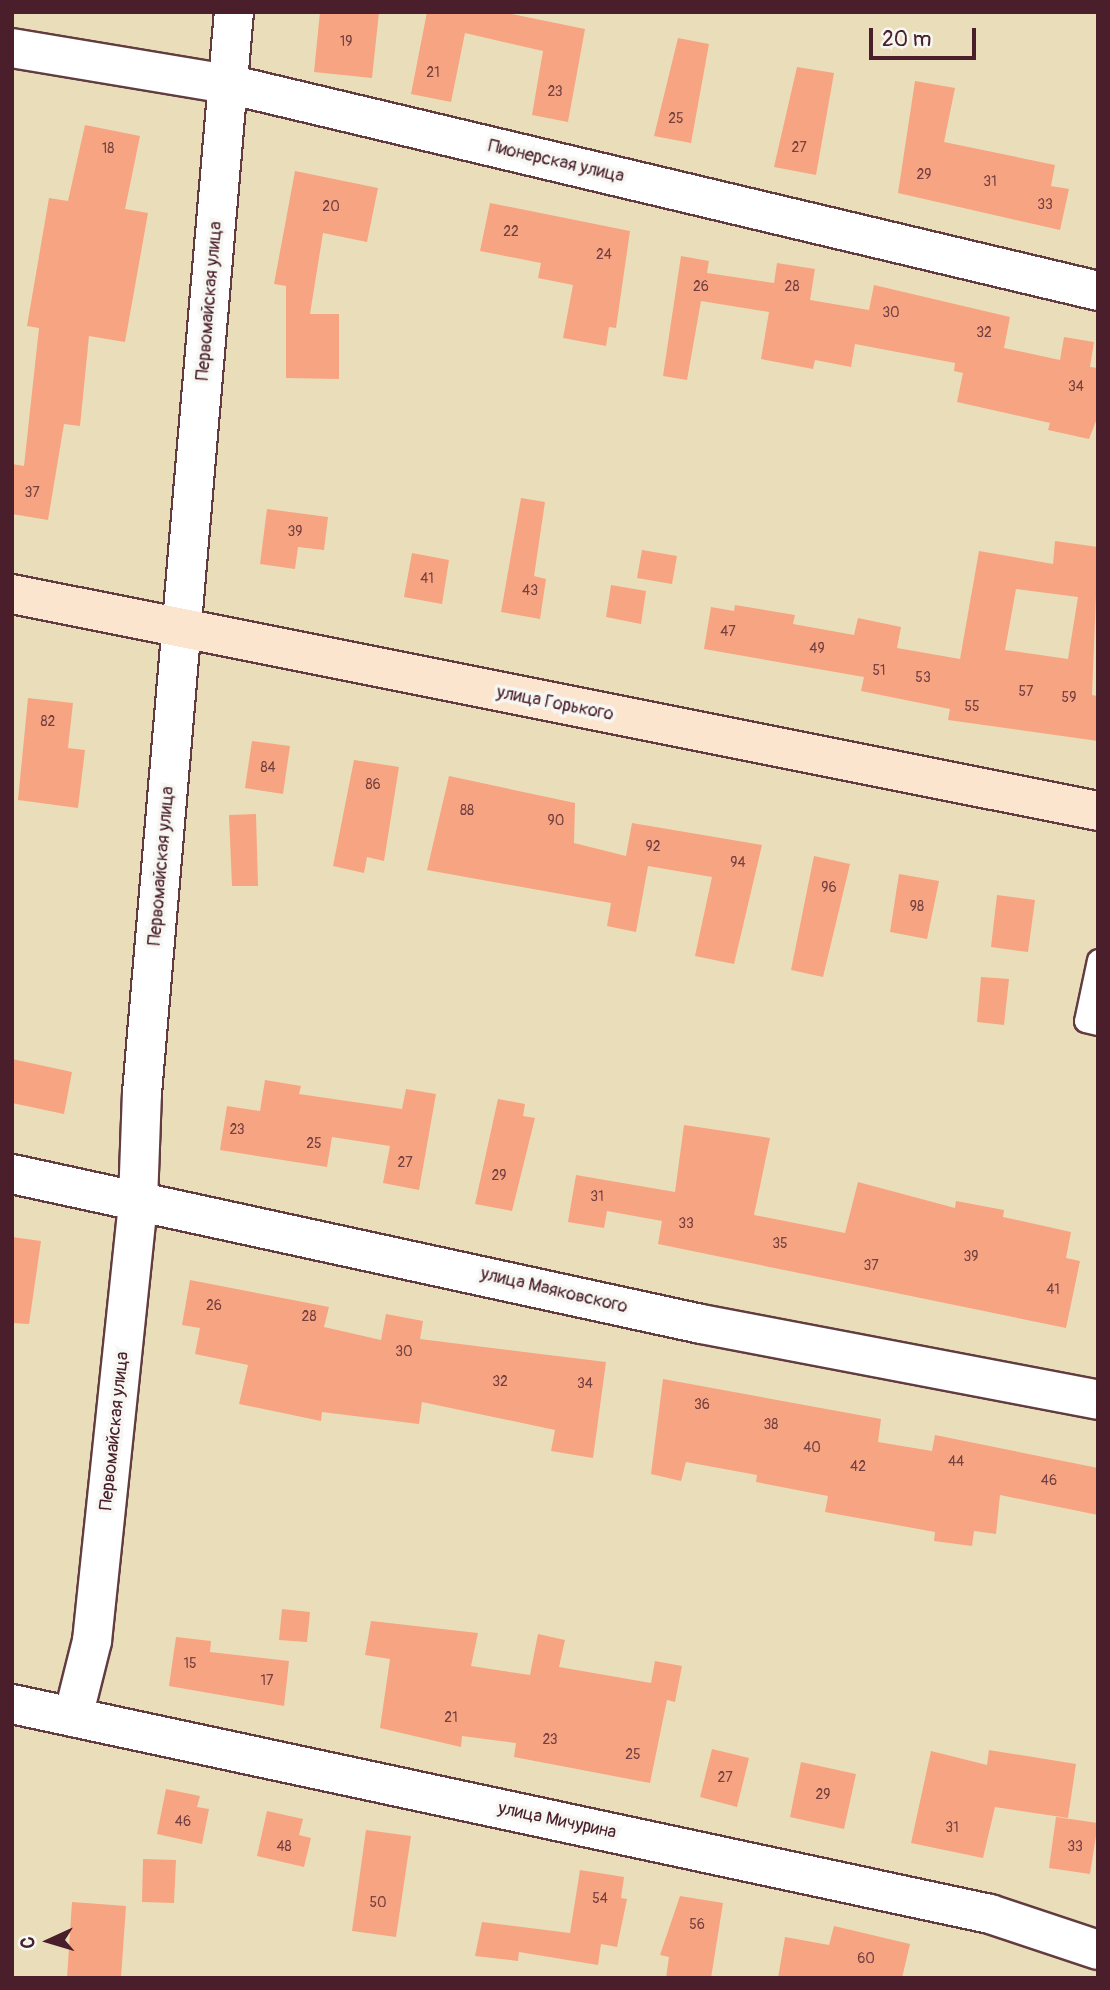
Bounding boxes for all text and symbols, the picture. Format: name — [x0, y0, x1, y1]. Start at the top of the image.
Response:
scale bar — [872, 14, 979, 58]
text: 20 m — [882, 26, 931, 53]
house number: 19 — [340, 34, 352, 50]
house number: 21 — [426, 65, 440, 81]
house number: 23 — [547, 84, 563, 100]
house number: 25 — [668, 111, 684, 127]
street label: Пионерская улица — [486, 136, 626, 188]
house number: 27 — [791, 140, 807, 156]
house number: 18 — [102, 141, 114, 157]
house number: 29 — [916, 167, 932, 183]
house number: 31 — [983, 174, 997, 190]
house number: 33 — [1037, 197, 1053, 213]
house number: 20 — [322, 199, 340, 215]
street label: Первомайская улица — [192, 221, 228, 381]
house number: 22 — [503, 224, 519, 240]
house number: 24 — [596, 247, 612, 263]
house number: 26 — [693, 279, 709, 295]
house number: 28 — [785, 279, 799, 295]
house number: 30 — [882, 305, 900, 321]
house number: 32 — [976, 325, 992, 341]
house number: 34 — [1068, 379, 1084, 395]
house number: 37 — [24, 485, 40, 501]
house number: 39 — [287, 524, 303, 540]
house number: 41 — [420, 571, 434, 587]
house number: 43 — [522, 583, 538, 599]
house number: 47 — [720, 624, 736, 640]
house number: 49 — [809, 641, 825, 657]
house number: 51 — [872, 663, 886, 679]
house number: 53 — [915, 670, 931, 686]
street label: улица Горького — [495, 682, 615, 726]
house number: 57 — [1019, 684, 1033, 700]
house number: 59 — [1062, 690, 1076, 706]
house number: 55 — [964, 699, 980, 715]
house number: 82 — [41, 714, 55, 730]
house number: 84 — [260, 760, 276, 776]
house number: 86 — [365, 777, 381, 793]
street label: Первомайская улица — [144, 786, 180, 946]
house number: 88 — [460, 803, 474, 819]
house number: 90 — [548, 813, 564, 829]
house number: 92 — [645, 839, 661, 855]
house number: 94 — [730, 855, 746, 871]
house number: 96 — [821, 880, 837, 896]
house number: 98 — [910, 899, 924, 915]
house number: 23 — [229, 1122, 245, 1138]
house number: 25 — [306, 1136, 322, 1152]
house number: 27 — [397, 1155, 413, 1171]
house number: 29 — [491, 1168, 507, 1184]
house number: 31 — [590, 1189, 604, 1205]
house number: 33 — [678, 1216, 694, 1232]
house number: 35 — [772, 1236, 788, 1252]
house number: 39 — [963, 1249, 979, 1265]
house number: 37 — [863, 1258, 879, 1274]
street label: улица Маяковского — [478, 1264, 630, 1318]
house number: 41 — [1046, 1282, 1060, 1298]
house number: 26 — [206, 1298, 222, 1314]
house number: 28 — [302, 1309, 316, 1325]
house number: 30 — [395, 1344, 413, 1360]
street label: Первомайская улица — [96, 1351, 134, 1511]
house number: 32 — [492, 1374, 508, 1390]
house number: 34 — [577, 1376, 593, 1392]
house number: 36 — [694, 1397, 710, 1413]
house number: 38 — [764, 1417, 778, 1433]
house number: 40 — [803, 1440, 821, 1456]
house number: 44 — [948, 1454, 964, 1470]
house number: 42 — [850, 1459, 866, 1475]
house number: 46 — [1041, 1473, 1057, 1489]
house number: 15 — [183, 1656, 197, 1672]
house number: 17 — [261, 1673, 273, 1689]
house number: 21 — [444, 1710, 458, 1726]
house number: 23 — [542, 1732, 558, 1748]
house number: 25 — [625, 1747, 641, 1763]
house number: 27 — [717, 1770, 733, 1786]
house number: 29 — [815, 1787, 831, 1803]
street label: улица Мичурина — [496, 1798, 618, 1844]
house number: 46 — [175, 1814, 191, 1830]
house number: 31 — [945, 1820, 959, 1836]
house number: 48 — [276, 1839, 292, 1855]
house number: 33 — [1067, 1839, 1083, 1855]
house number: 54 — [592, 1891, 608, 1907]
house number: 50 — [369, 1895, 387, 1911]
north arrow — [14, 1906, 84, 1976]
house number: 56 — [689, 1917, 705, 1933]
text: С — [16, 1936, 40, 1949]
house number: 60 — [857, 1951, 875, 1967]

